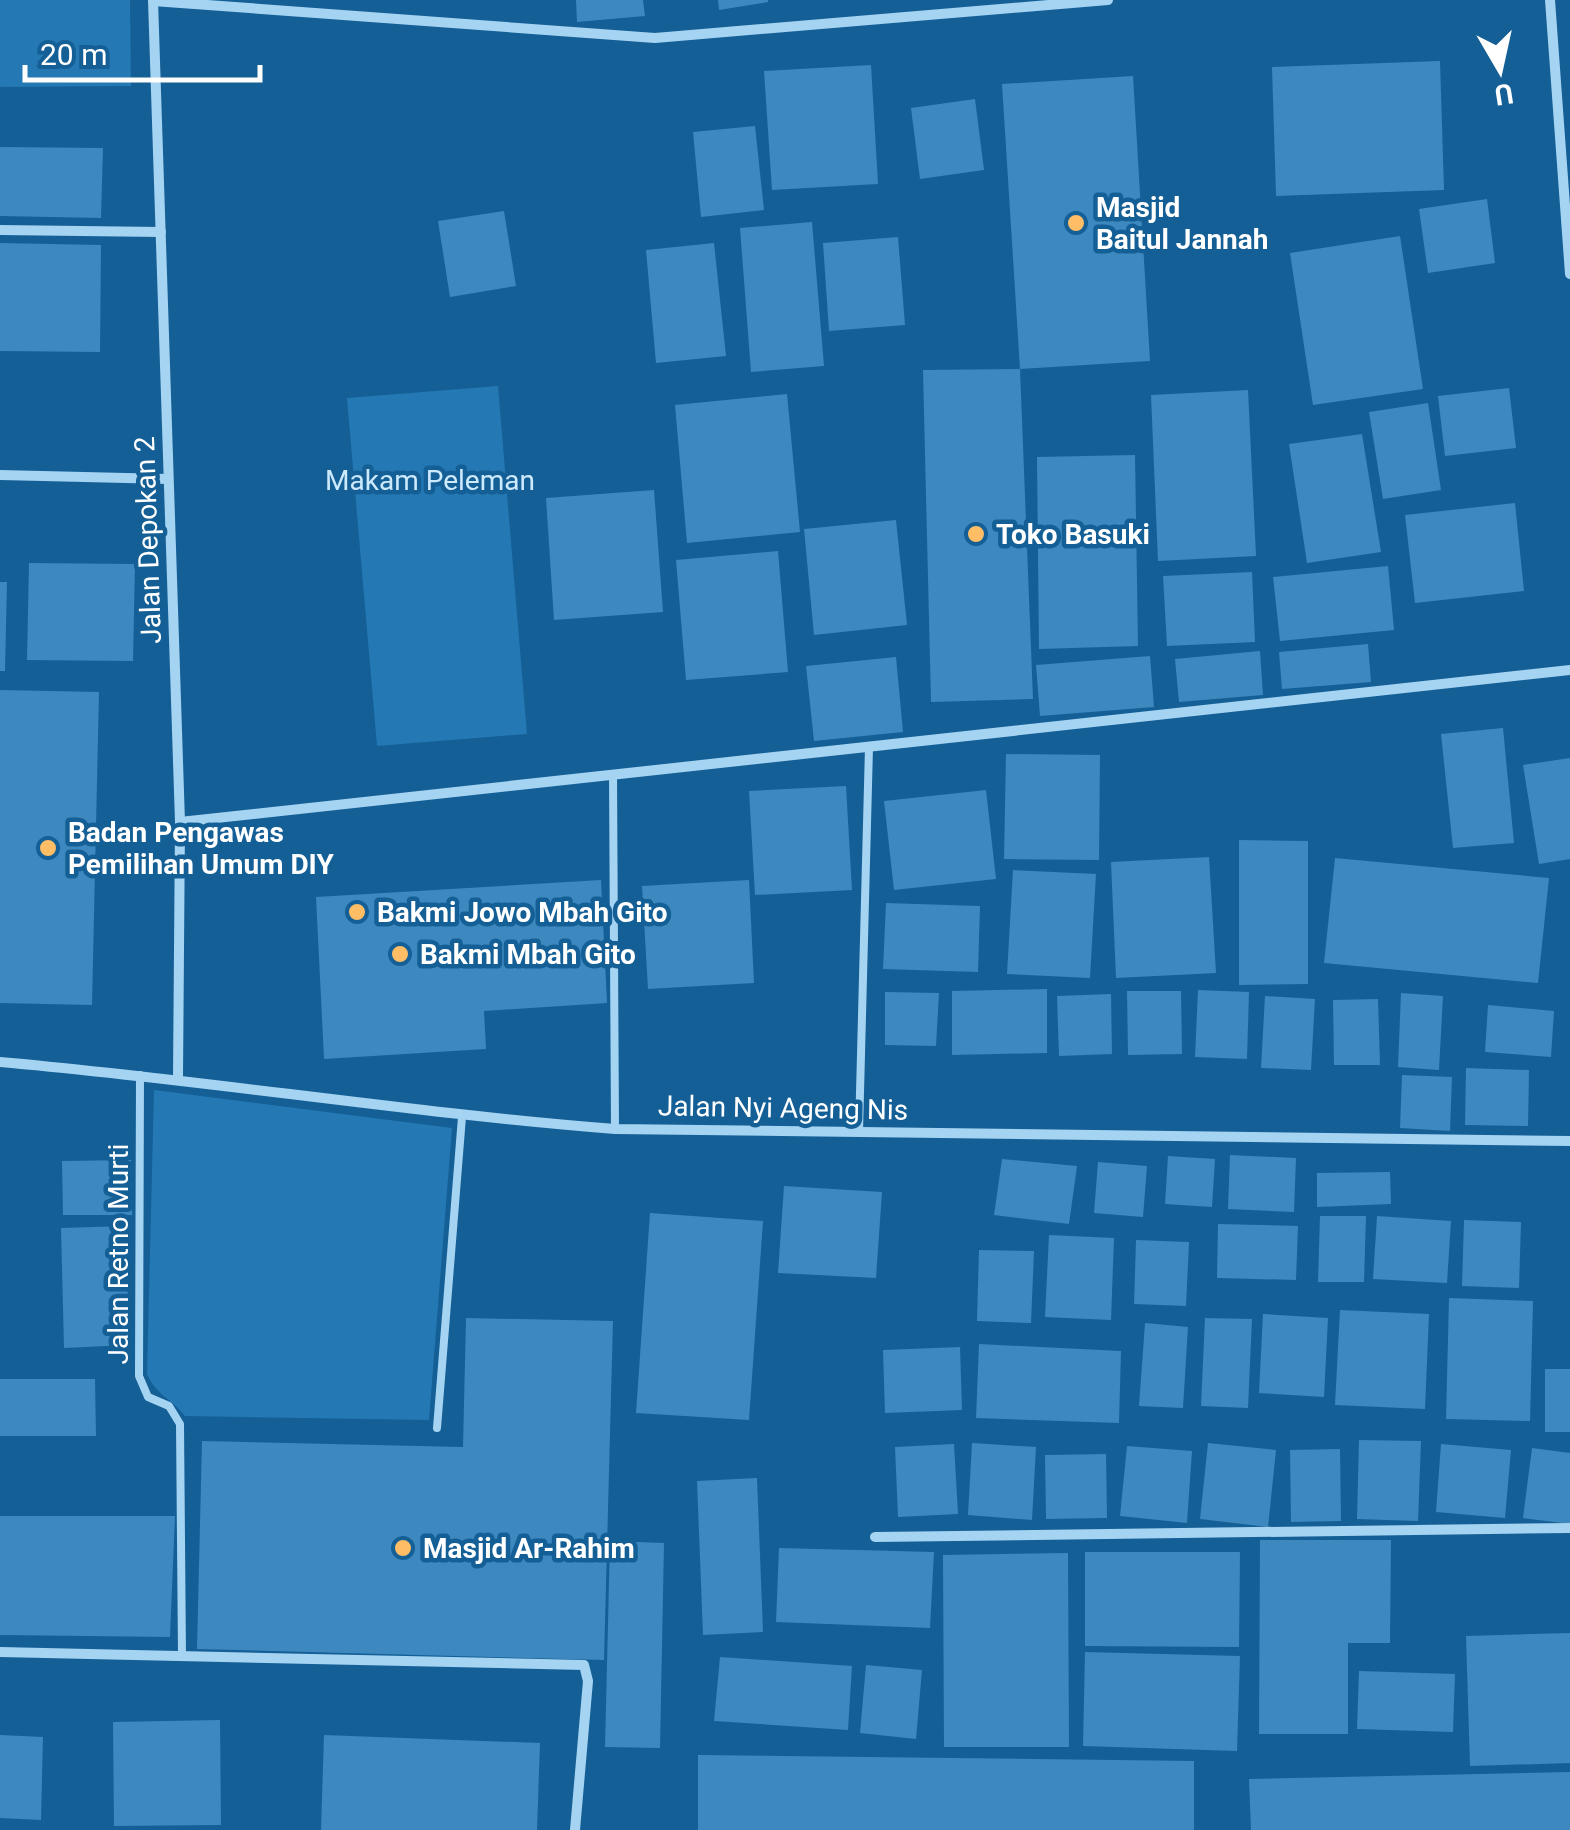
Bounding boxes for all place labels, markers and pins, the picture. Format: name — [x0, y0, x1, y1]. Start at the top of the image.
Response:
place label: Masjid Baitul Jannah — [1096, 191, 1268, 256]
marker: Masjid Baitul Jannah — [1065, 212, 1087, 234]
place label: Toko Basuki — [996, 518, 1150, 551]
marker: Toko Basuki — [965, 523, 987, 545]
place label: Badan Pengawas Pemilihan Umum DIY — [68, 816, 334, 881]
marker: Badan Pengawas Pemilihan Umum DIY — [37, 837, 59, 859]
place label: Bakmi Jowo Mbah Gito — [377, 896, 668, 929]
marker: Bakmi Jowo Mbah Gito — [346, 901, 368, 923]
place label: Bakmi Mbah Gito — [420, 938, 636, 971]
marker: Bakmi Mbah Gito — [389, 943, 411, 965]
place label: Masjid Ar-Rahim — [423, 1532, 635, 1565]
marker: Masjid Ar-Rahim — [392, 1537, 414, 1559]

